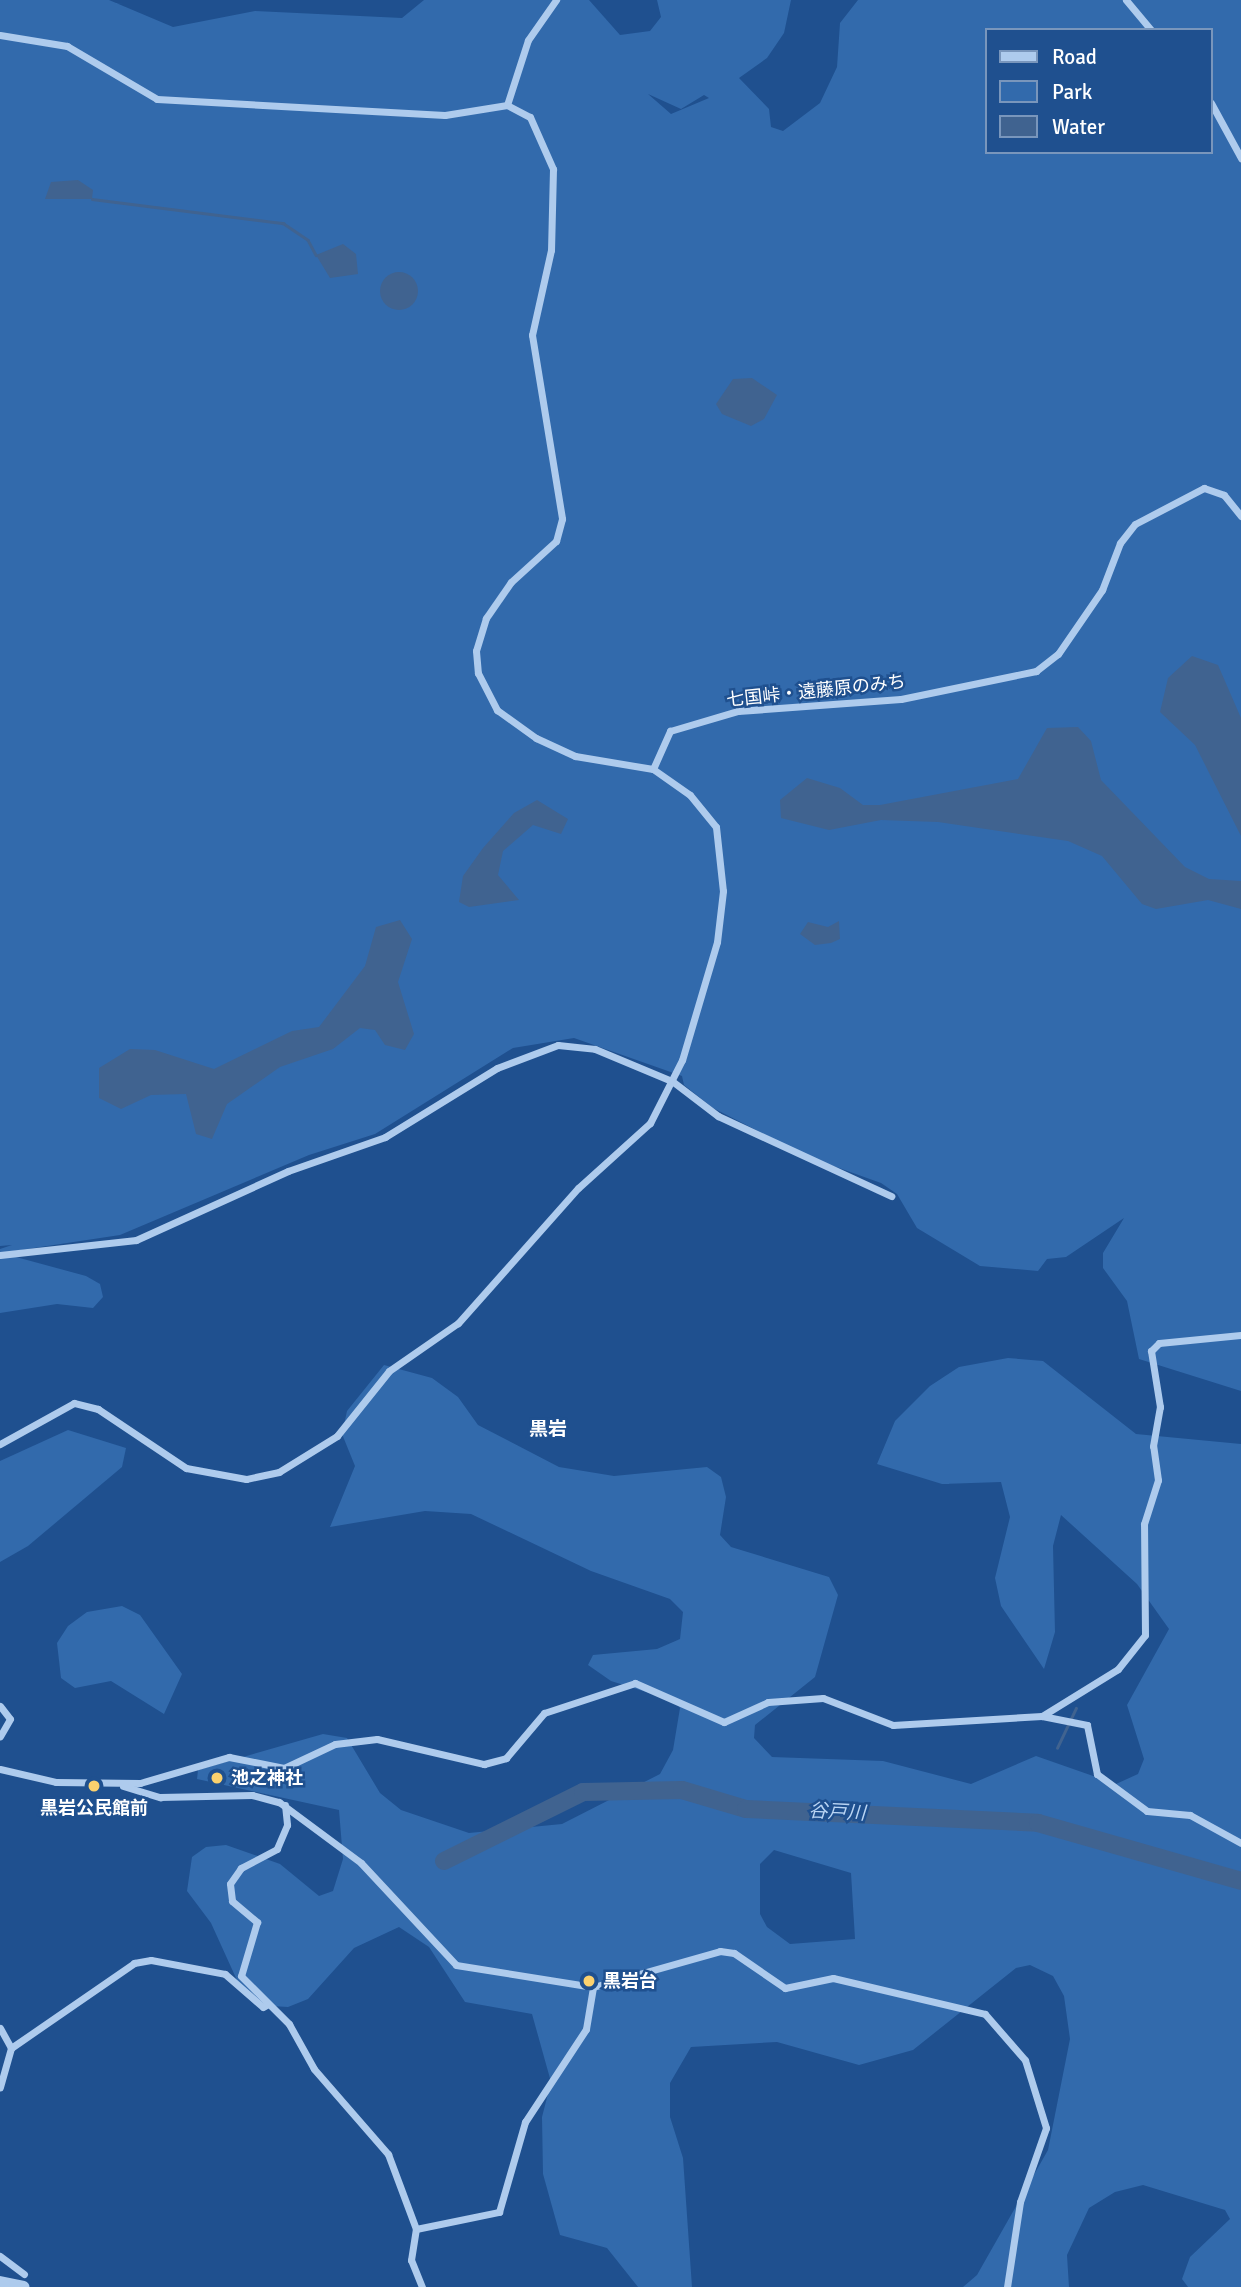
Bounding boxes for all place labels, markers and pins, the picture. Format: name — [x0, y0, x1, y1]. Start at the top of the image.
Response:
place label: 池之神社 — [231, 1767, 303, 1789]
marker: 池之神社 — [209, 1770, 225, 1786]
marker: 黒岩公民館前 — [86, 1778, 102, 1794]
place label: 黒岩公民館前 — [40, 1797, 148, 1819]
place label: 黒岩台 — [603, 1970, 657, 1992]
marker: 黒岩台 — [581, 1973, 597, 1989]

